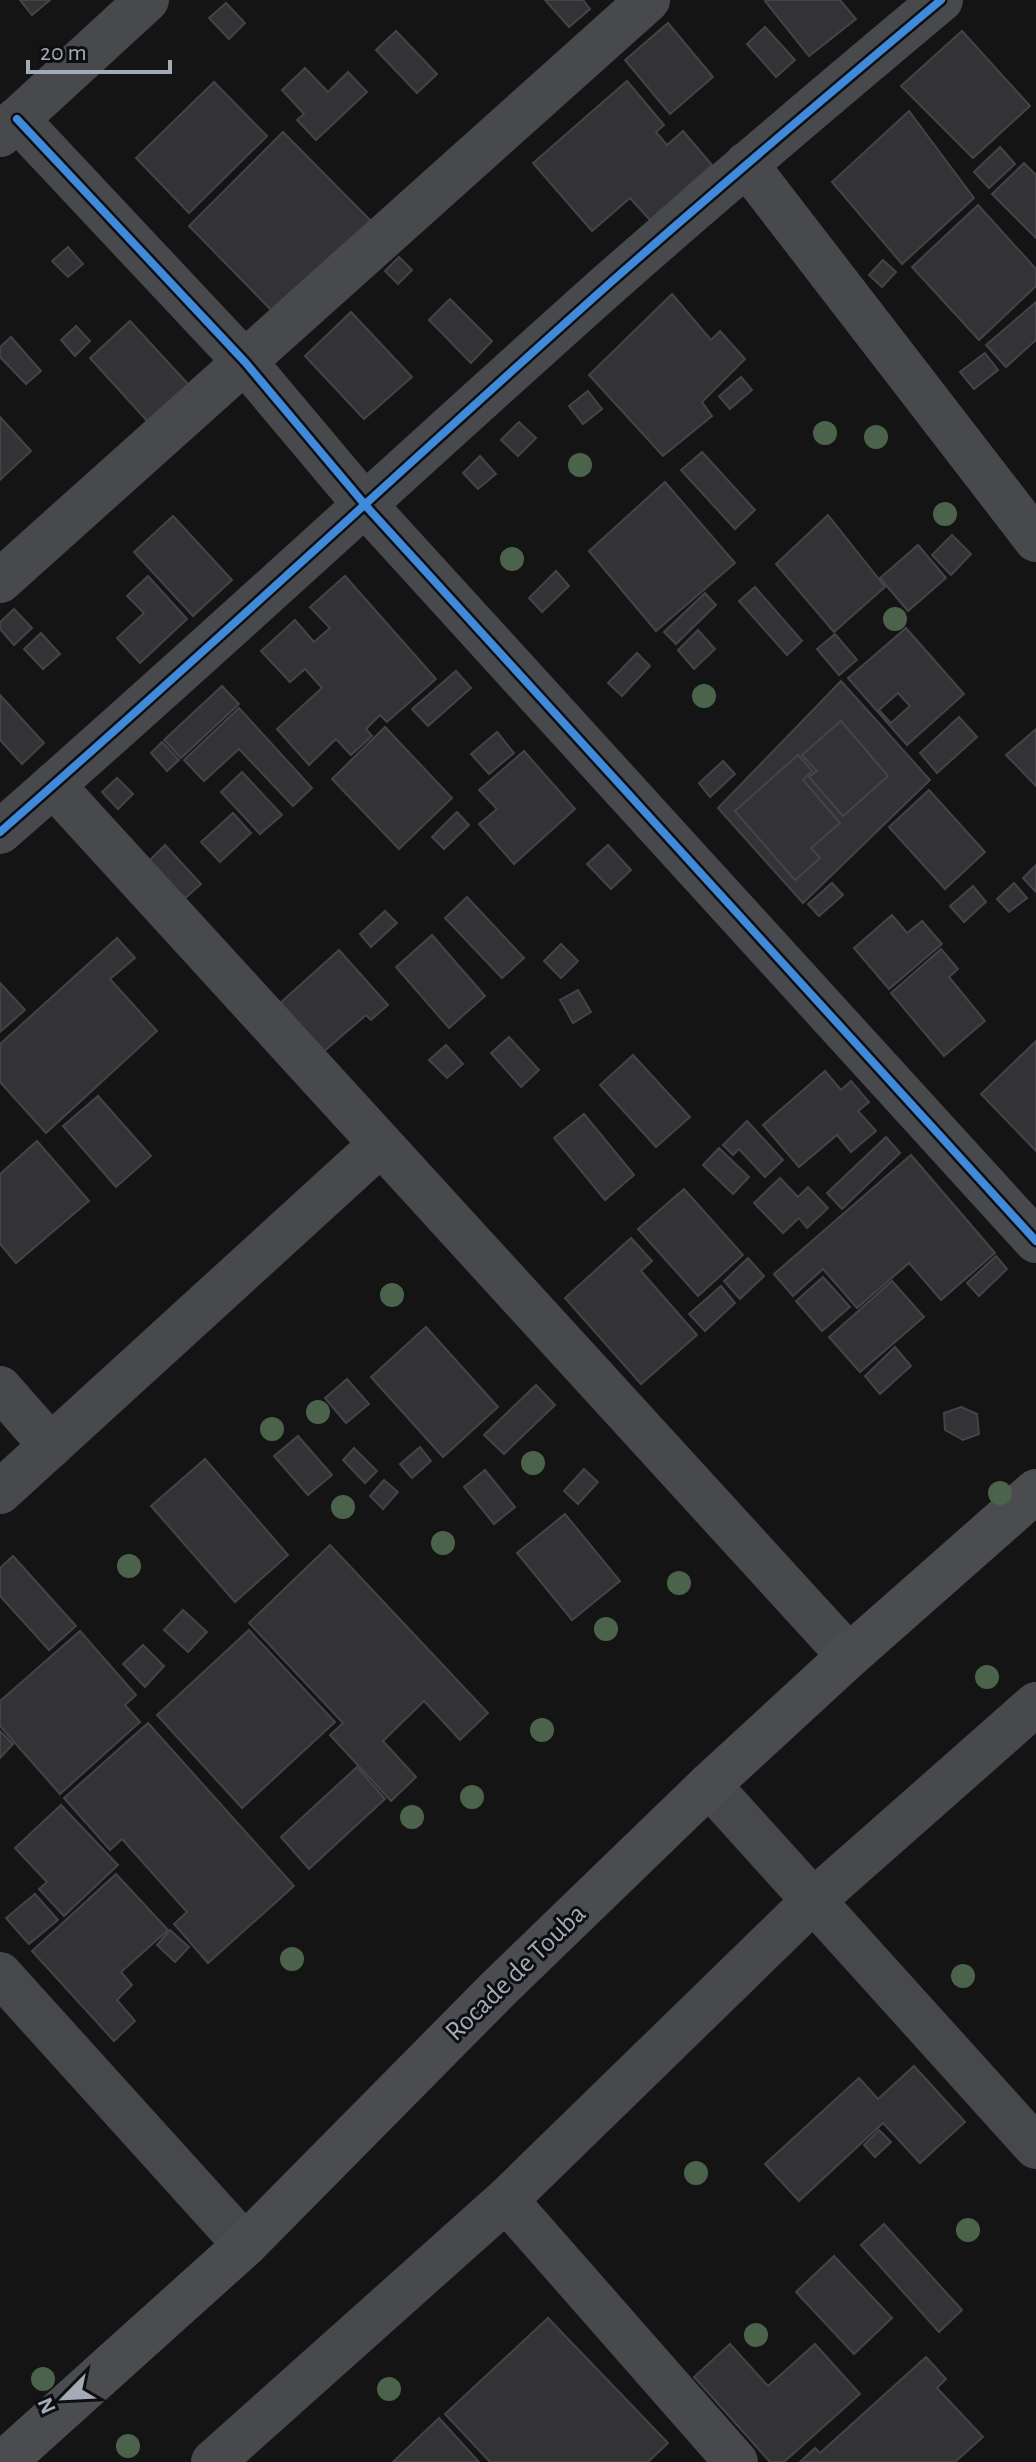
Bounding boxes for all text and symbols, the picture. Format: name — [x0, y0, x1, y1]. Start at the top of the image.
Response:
scale bar — [28, 24, 170, 74]
text: 20 m — [40, 41, 87, 65]
street label: Rocade de Touba — [440, 1899, 592, 2047]
north arrow — [24, 2358, 104, 2438]
text: N — [33, 2394, 60, 2417]

